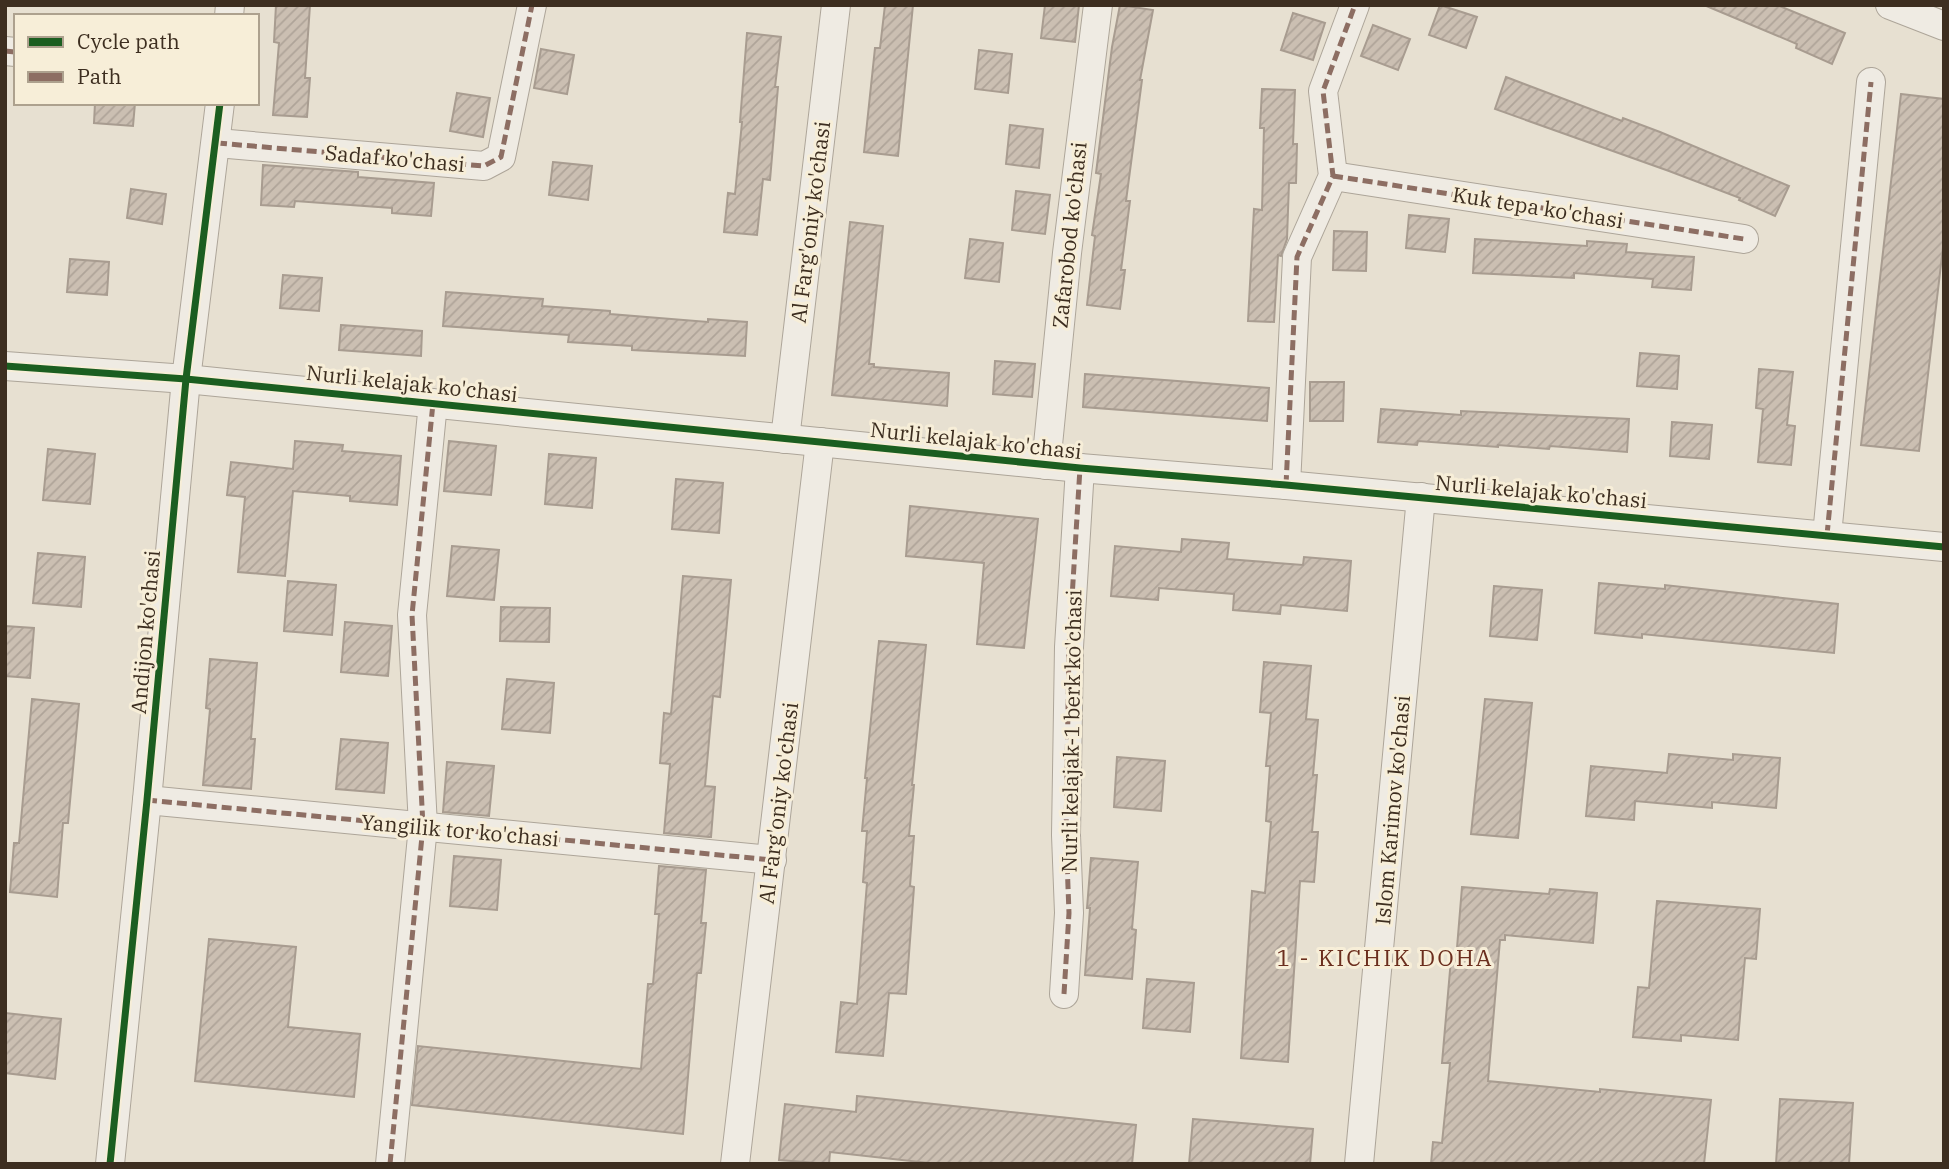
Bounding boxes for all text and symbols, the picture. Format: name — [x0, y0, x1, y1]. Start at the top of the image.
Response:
legend — [14, 14, 259, 105]
text: Cycle path — [77, 27, 180, 55]
text: Path — [77, 62, 122, 90]
street label: Al Farg'oniy ko'chasi — [784, 120, 836, 324]
street label: Sadaf ko'chasi — [324, 138, 466, 178]
street label: Zafarobod ko'chasi — [1045, 140, 1093, 330]
street label: Kuk tepa ko'chasi — [1450, 180, 1626, 234]
street label: Nurli kelajak ko'chasi — [305, 358, 519, 408]
street label: Nurli kelajak ko'chasi — [869, 415, 1083, 465]
street label: Nurli kelajak ko'chasi — [1434, 468, 1648, 514]
street label: Andijon ko'chasi — [124, 549, 166, 715]
street label: Nurli kelajak-1 berk ko'chasi — [1055, 589, 1087, 873]
street label: Islom Karimov ko'chasi — [1368, 694, 1416, 926]
street label: Al Farg'oniy ko'chasi — [752, 701, 804, 905]
street label: Yangilik tor ko'chasi — [360, 807, 560, 853]
district label: 1 - KICHIK DOHA — [1276, 942, 1494, 972]

